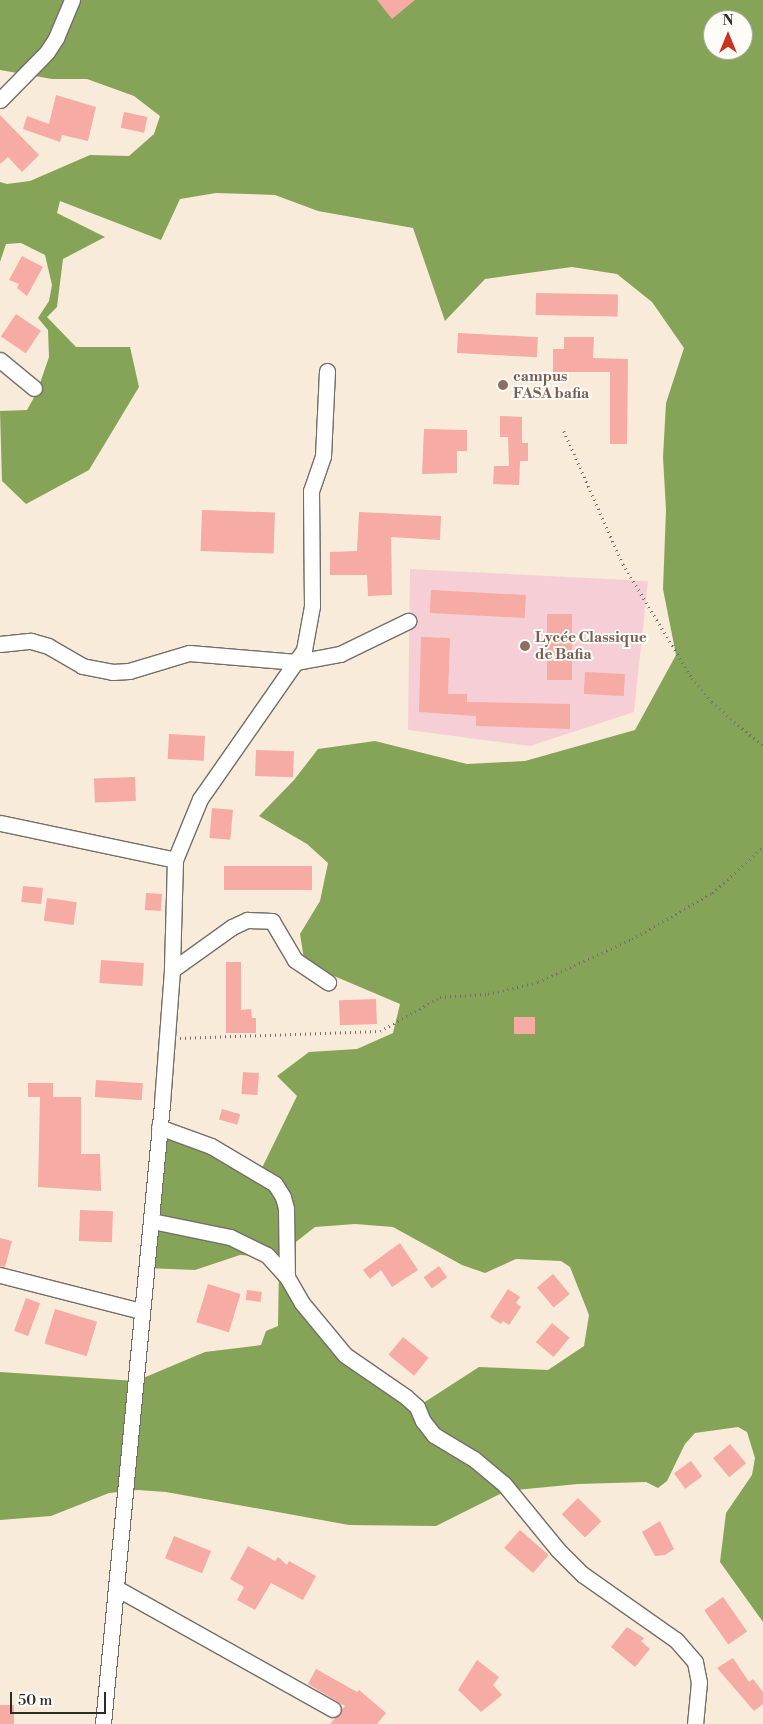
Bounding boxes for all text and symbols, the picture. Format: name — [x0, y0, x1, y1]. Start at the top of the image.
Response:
north arrow — [703, 10, 753, 60]
text: N — [722, 12, 734, 30]
place label: campus FASA bafia — [513, 367, 589, 402]
marker: campus FASA bafia — [497, 379, 509, 391]
place label: Lycée Classique de Bafia — [535, 628, 647, 663]
marker: Lycée Classique de Bafia — [519, 640, 531, 652]
scale bar — [12, 1682, 109, 1714]
text: 50 m — [18, 1691, 52, 1710]

